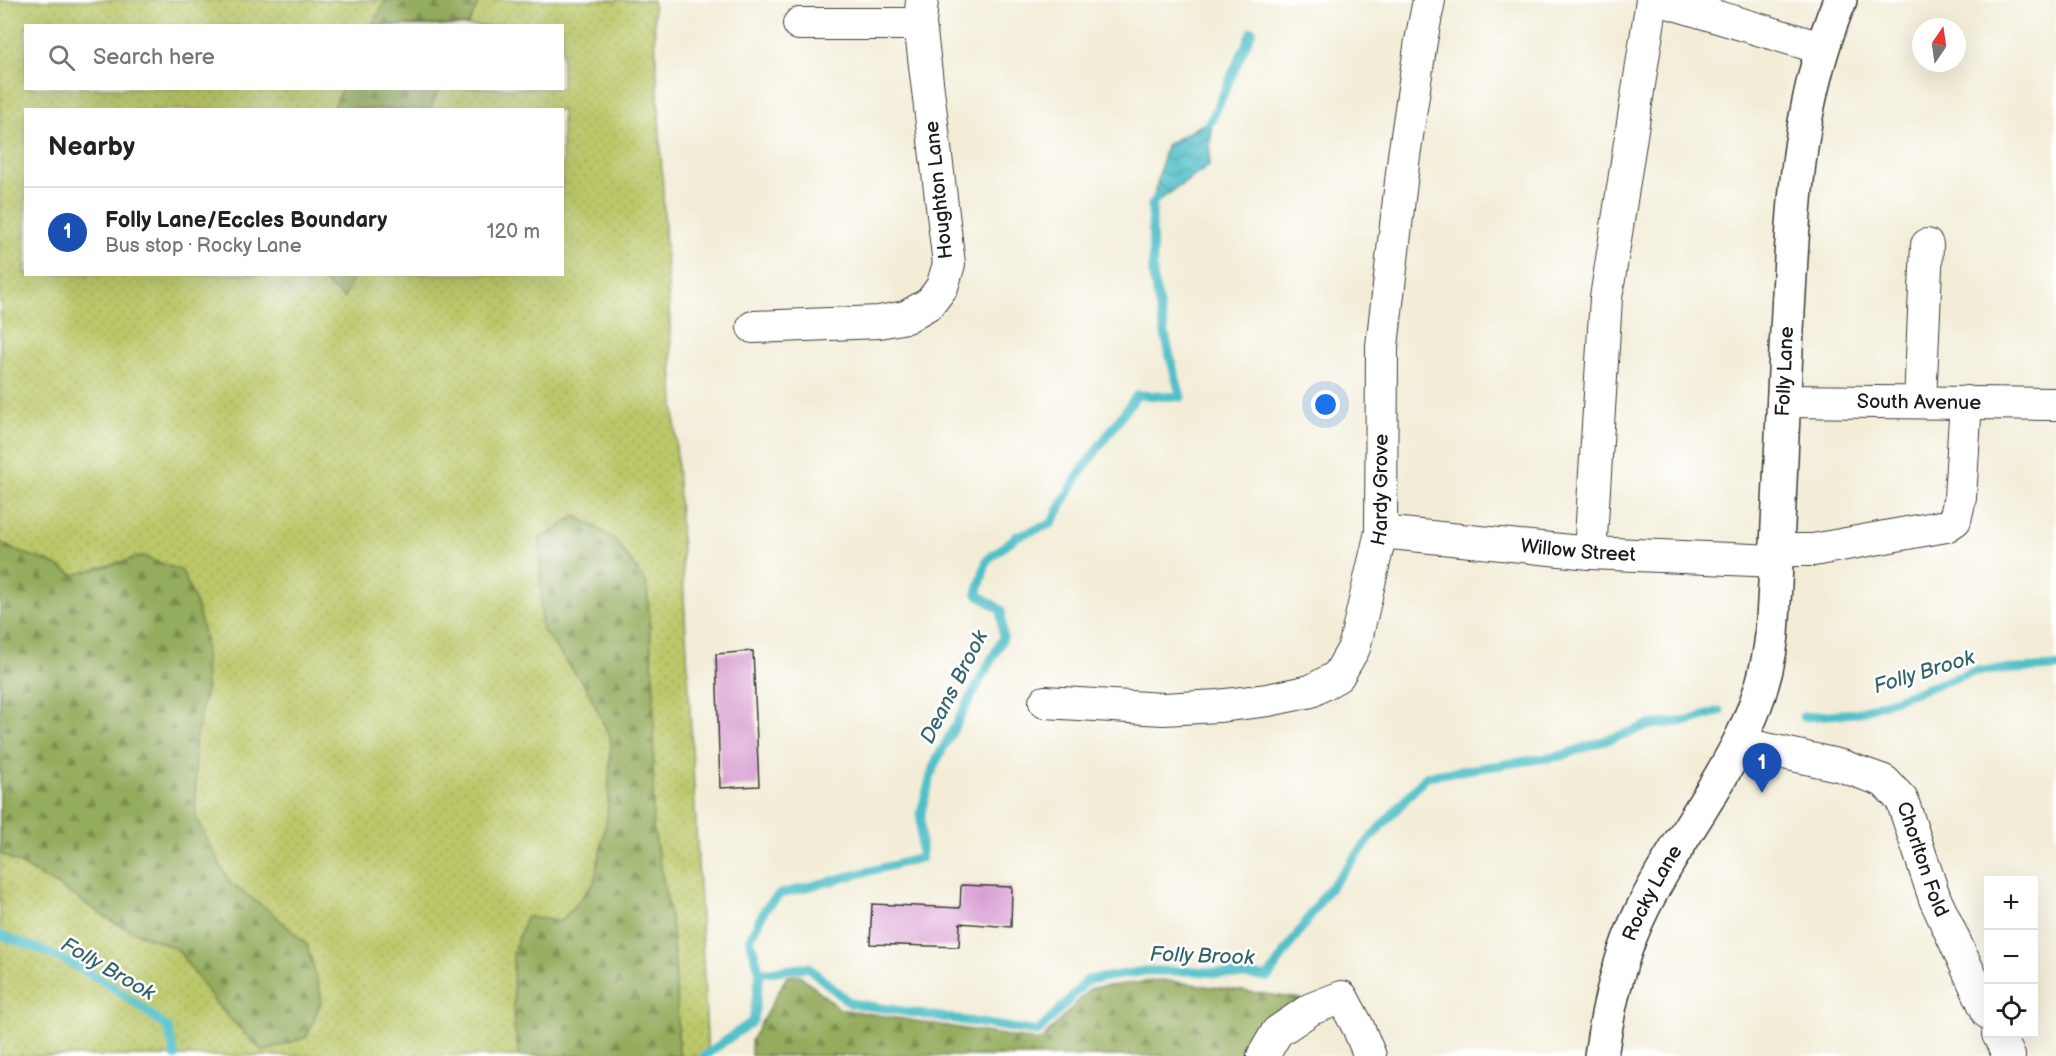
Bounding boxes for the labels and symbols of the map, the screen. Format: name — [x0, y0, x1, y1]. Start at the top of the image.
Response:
north arrow — [1912, 18, 1966, 72]
street label: Houghton Lane — [920, 120, 958, 260]
street label: Folly Lane — [1771, 326, 1799, 417]
your location — [1311, 390, 1340, 419]
street label: South Avenue — [1857, 390, 1981, 415]
street label: Hardy Grove — [1366, 434, 1394, 548]
street label: Willow Street — [1519, 534, 1636, 567]
water label: Deans Brook — [915, 626, 994, 748]
water label: Folly Brook — [1870, 645, 1978, 699]
pin: 1 — [1742, 744, 1782, 793]
street label: Chorlton Fold — [1891, 799, 1954, 921]
street label: Rocky Lane — [1618, 841, 1688, 945]
water label: Folly Brook — [57, 932, 160, 1006]
water label: Folly Brook — [1149, 942, 1255, 970]

